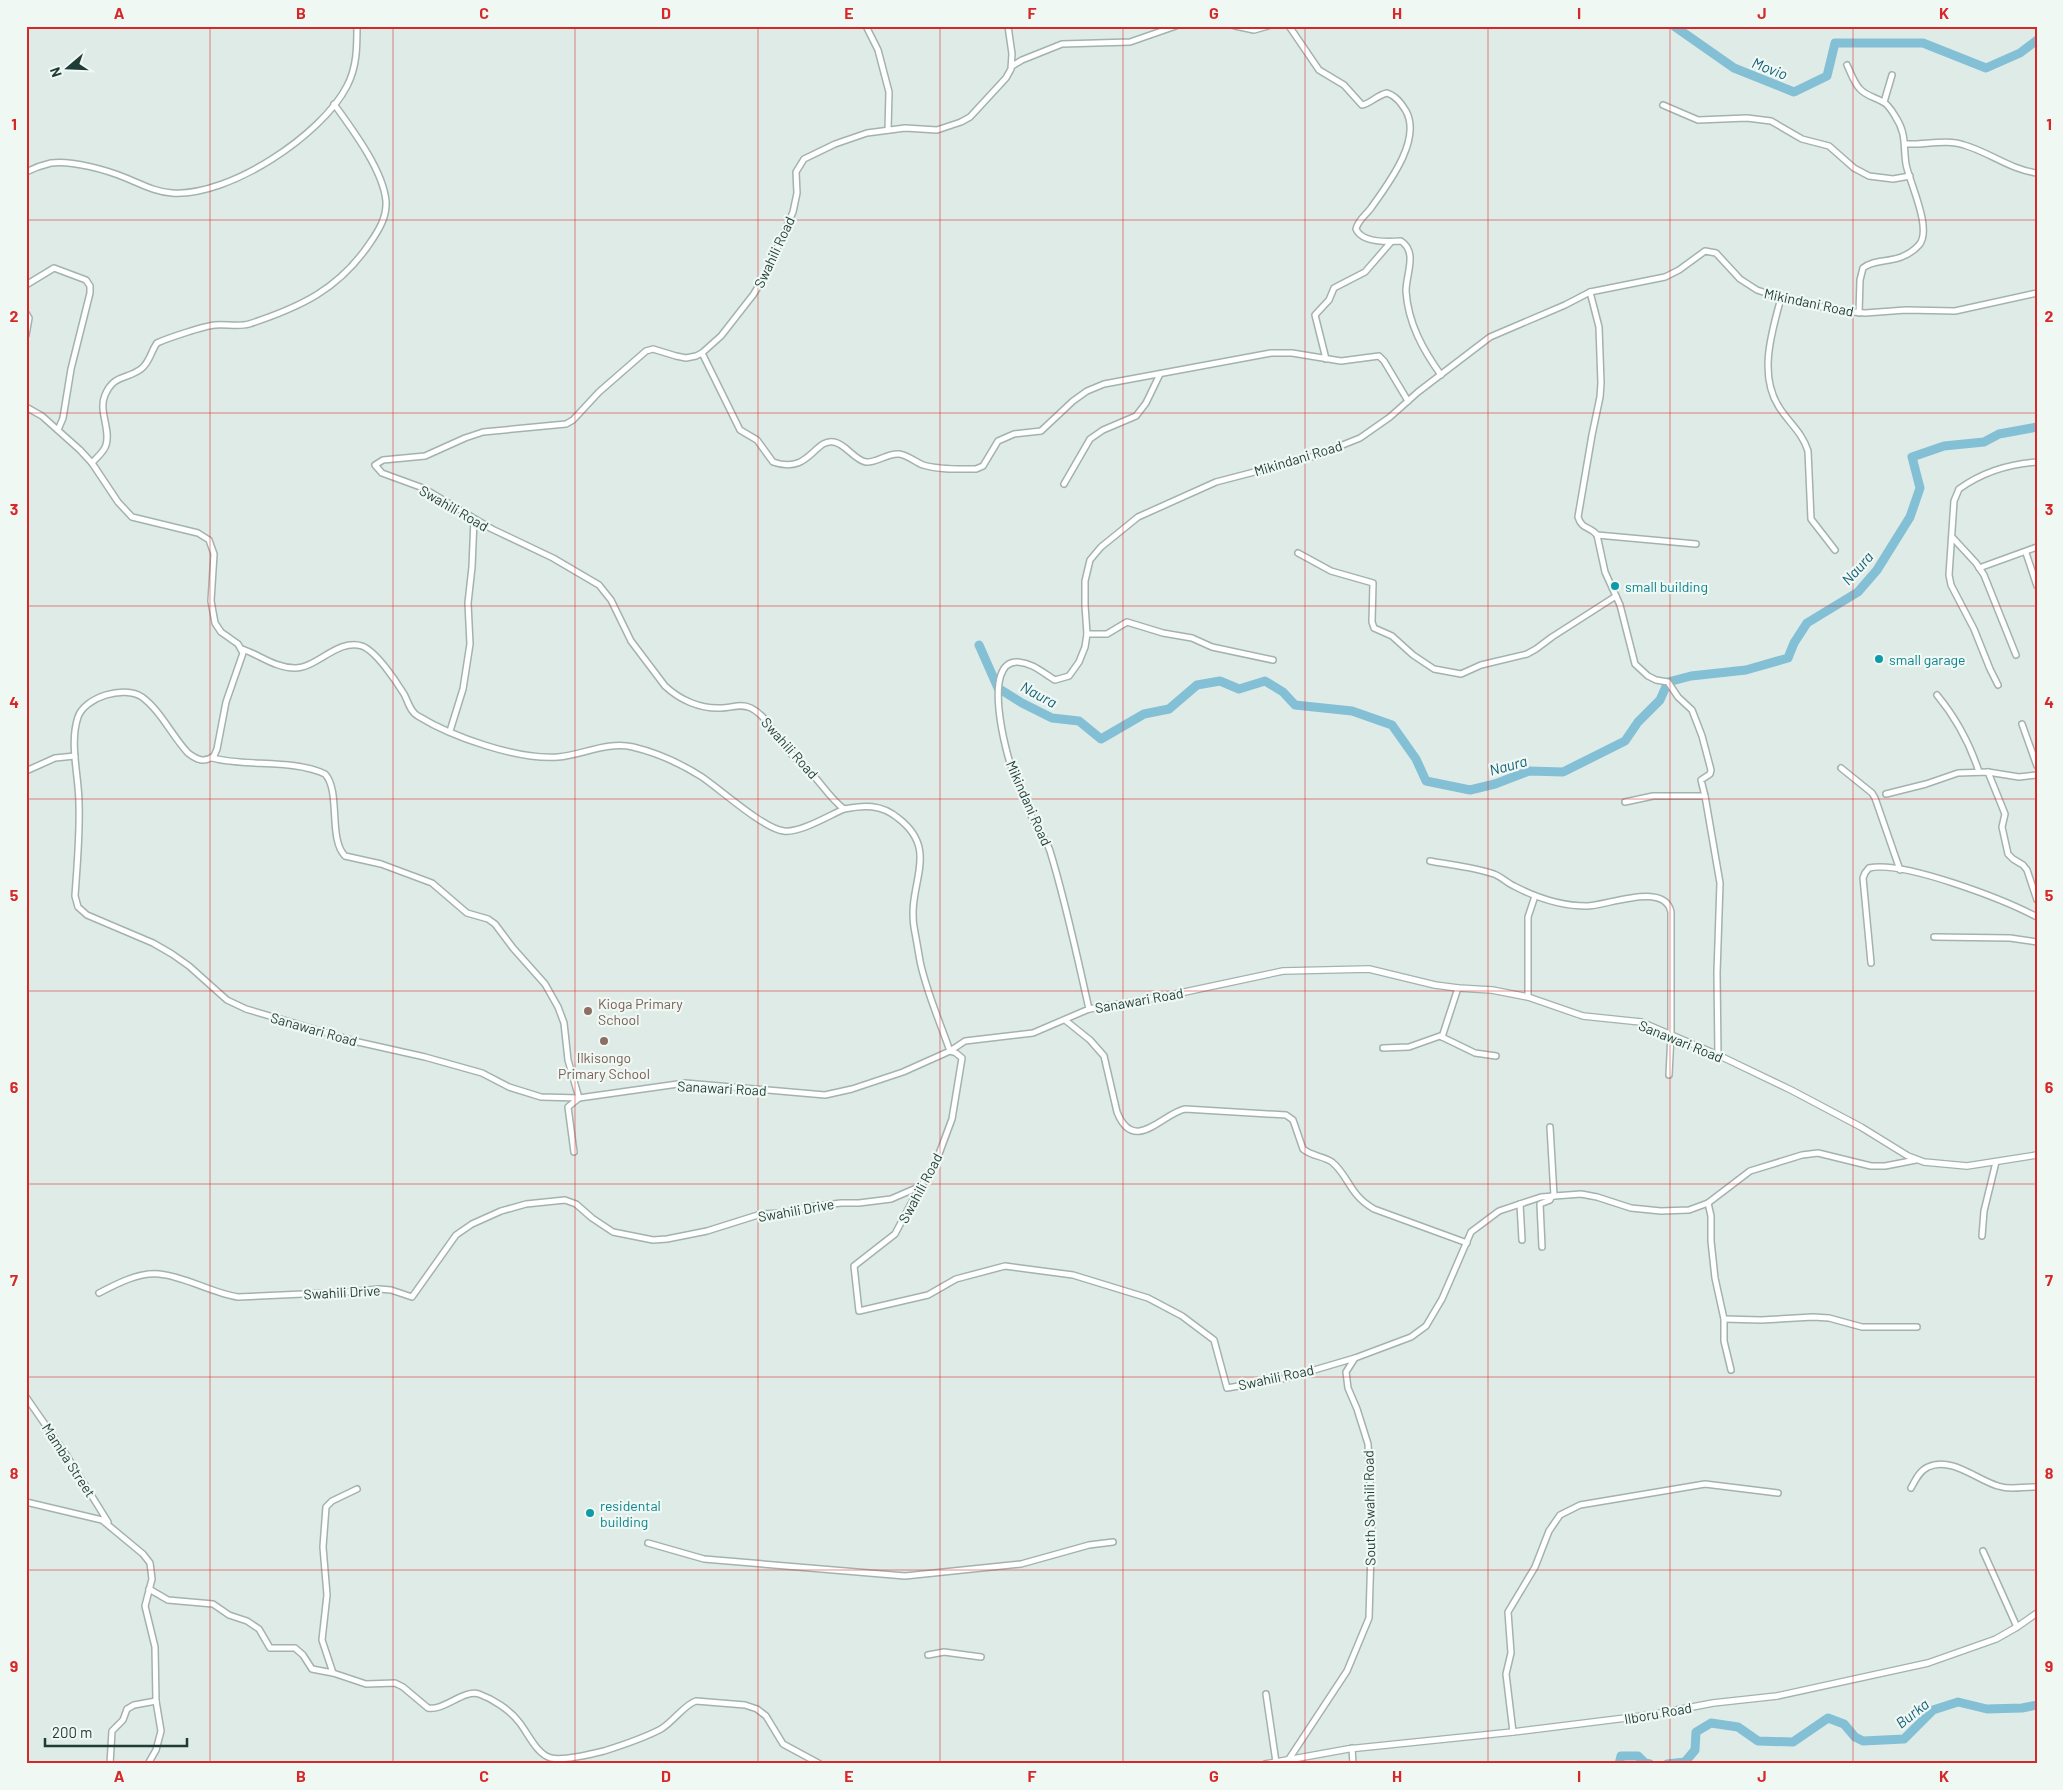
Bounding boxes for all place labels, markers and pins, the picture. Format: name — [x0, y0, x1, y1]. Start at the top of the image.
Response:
place label: small building — [1625, 578, 1708, 595]
marker: small building — [1609, 580, 1621, 592]
place label: small garage — [1889, 651, 1966, 668]
marker: small garage — [1873, 653, 1885, 665]
place label: Kioga Primary School — [598, 995, 683, 1028]
marker: Kioga Primary School — [582, 1005, 594, 1017]
marker: Ilkisongo Primary School — [598, 1035, 610, 1047]
place label: Ilkisongo Primary School — [558, 1049, 650, 1082]
place label: residental building — [600, 1497, 661, 1530]
marker: residental building — [584, 1507, 596, 1519]

